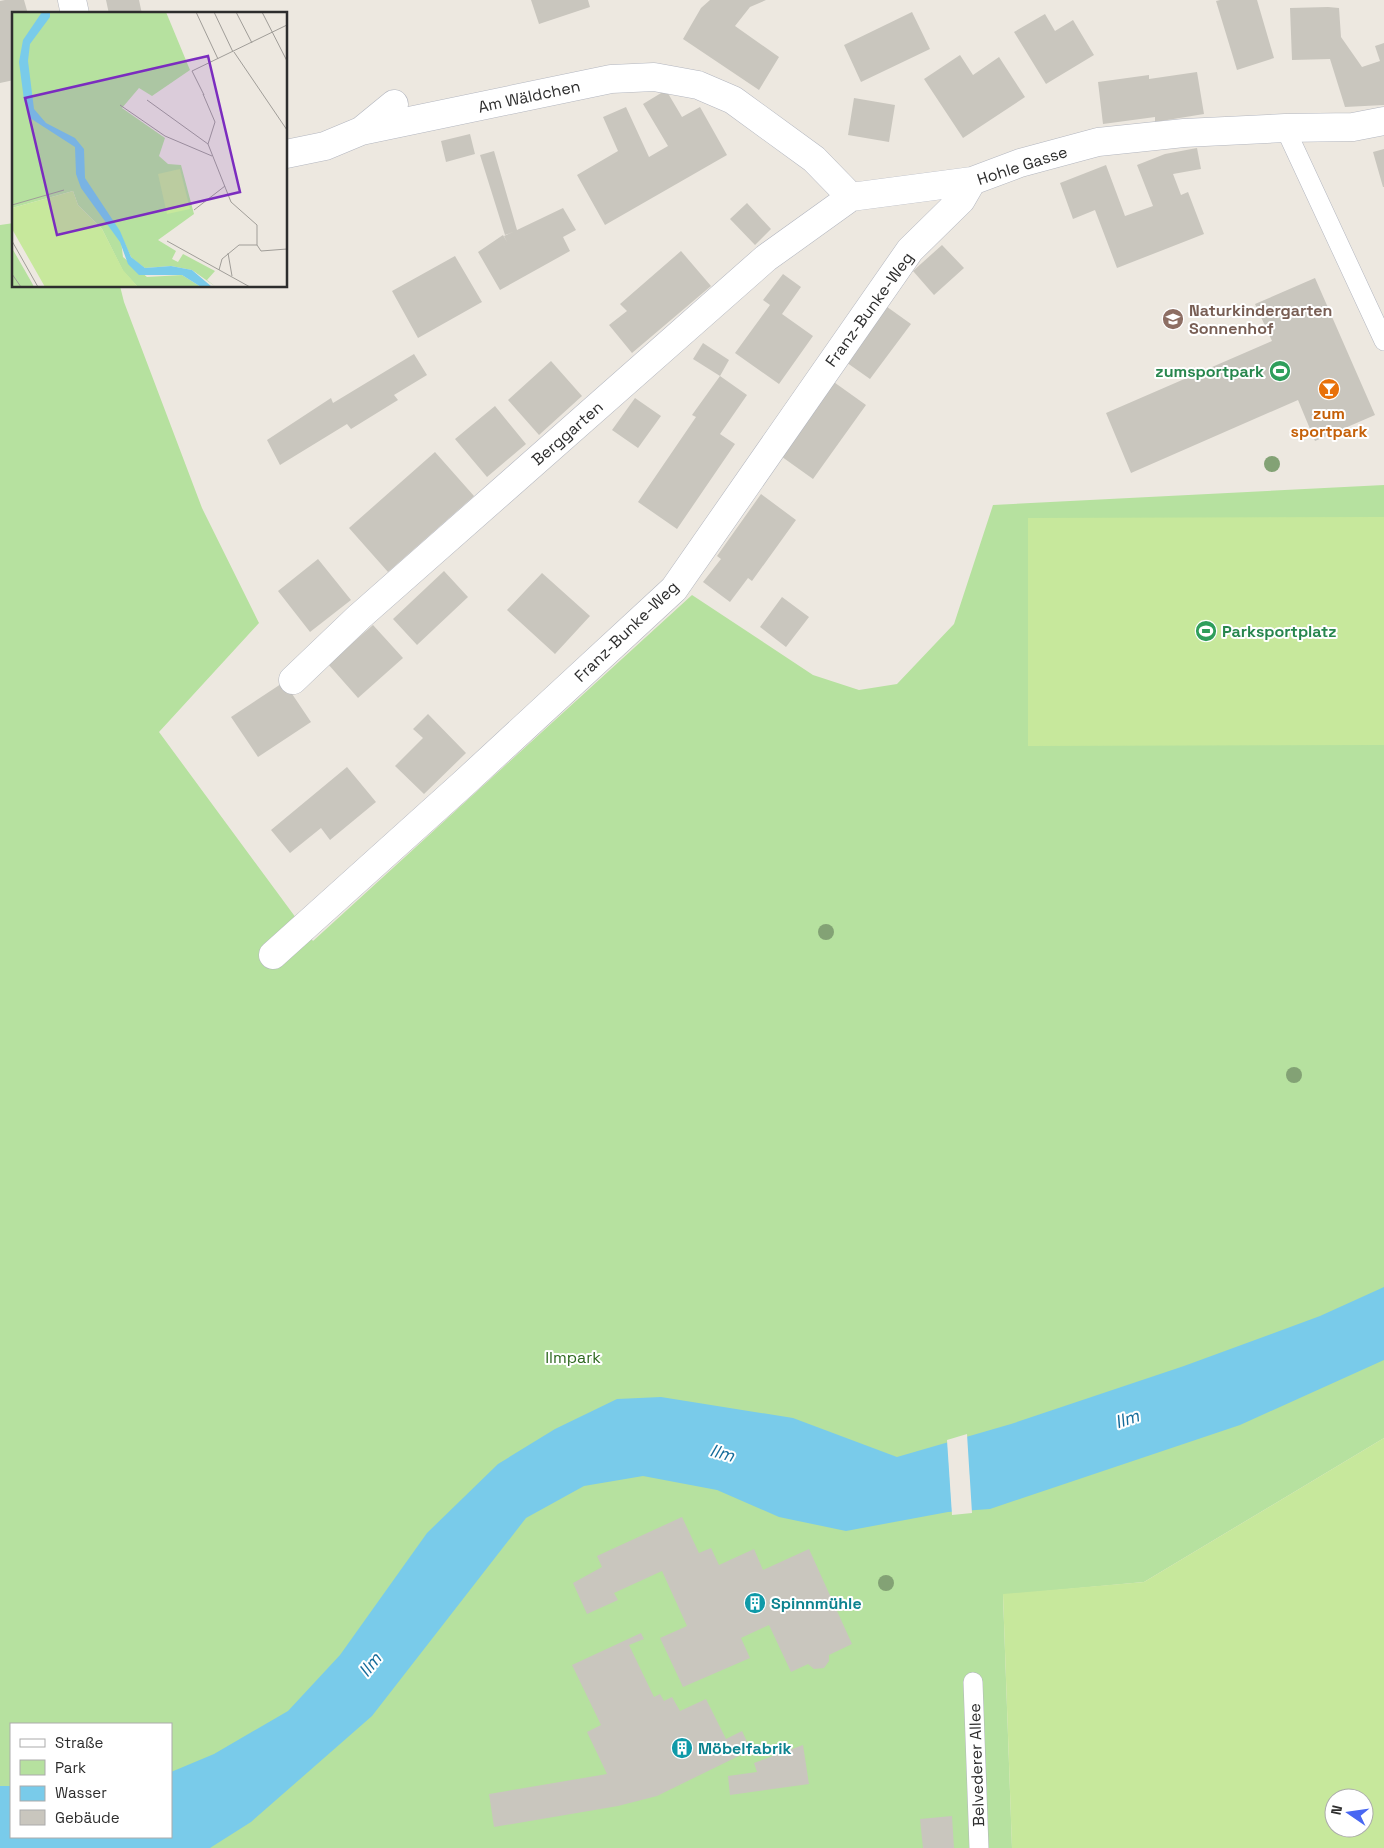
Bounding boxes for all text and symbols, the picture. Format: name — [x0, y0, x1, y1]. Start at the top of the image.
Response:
inset map — [12, 12, 288, 288]
street label: Am Wäldchen — [476, 75, 582, 118]
street label: Hohle Gasse — [974, 141, 1070, 190]
street label: Franz-Bunke-Weg — [821, 248, 918, 371]
place label: Naturkindergarten Sonnenhof — [1189, 300, 1332, 339]
school or university icon: Naturkindergarten Sonnenhof — [1161, 307, 1185, 331]
sports icon: zumsportpark — [1268, 359, 1292, 383]
place label: zumsportpark — [1155, 361, 1264, 382]
bar icon: zum sportpark — [1317, 377, 1341, 401]
street label: Berggarten — [527, 397, 607, 470]
place label: zum sportpark — [1291, 403, 1367, 442]
street label: Franz-Bunke-Weg — [570, 576, 683, 686]
sports icon: Parksportplatz — [1194, 619, 1218, 643]
place label: Parksportplatz — [1222, 621, 1337, 642]
park label: Ilmpark — [545, 1347, 601, 1368]
water label: Ilm — [1112, 1404, 1143, 1433]
water label: Ilm — [707, 1438, 737, 1467]
building icon: Spinnmühle — [743, 1591, 767, 1615]
place label: Spinnmühle — [771, 1593, 862, 1614]
water label: Ilm — [353, 1648, 386, 1681]
street label: Belvederer Allee — [964, 1703, 989, 1827]
legend — [10, 1723, 172, 1838]
text: Straße — [55, 1733, 104, 1752]
building icon: Möbelfabrik — [670, 1736, 694, 1760]
place label: Möbelfabrik — [698, 1738, 792, 1759]
text: Park — [55, 1758, 86, 1777]
text: Wasser — [55, 1783, 107, 1802]
north arrow — [1324, 1788, 1374, 1838]
text: N — [1327, 1803, 1346, 1817]
text: Gebäude — [55, 1808, 120, 1827]

